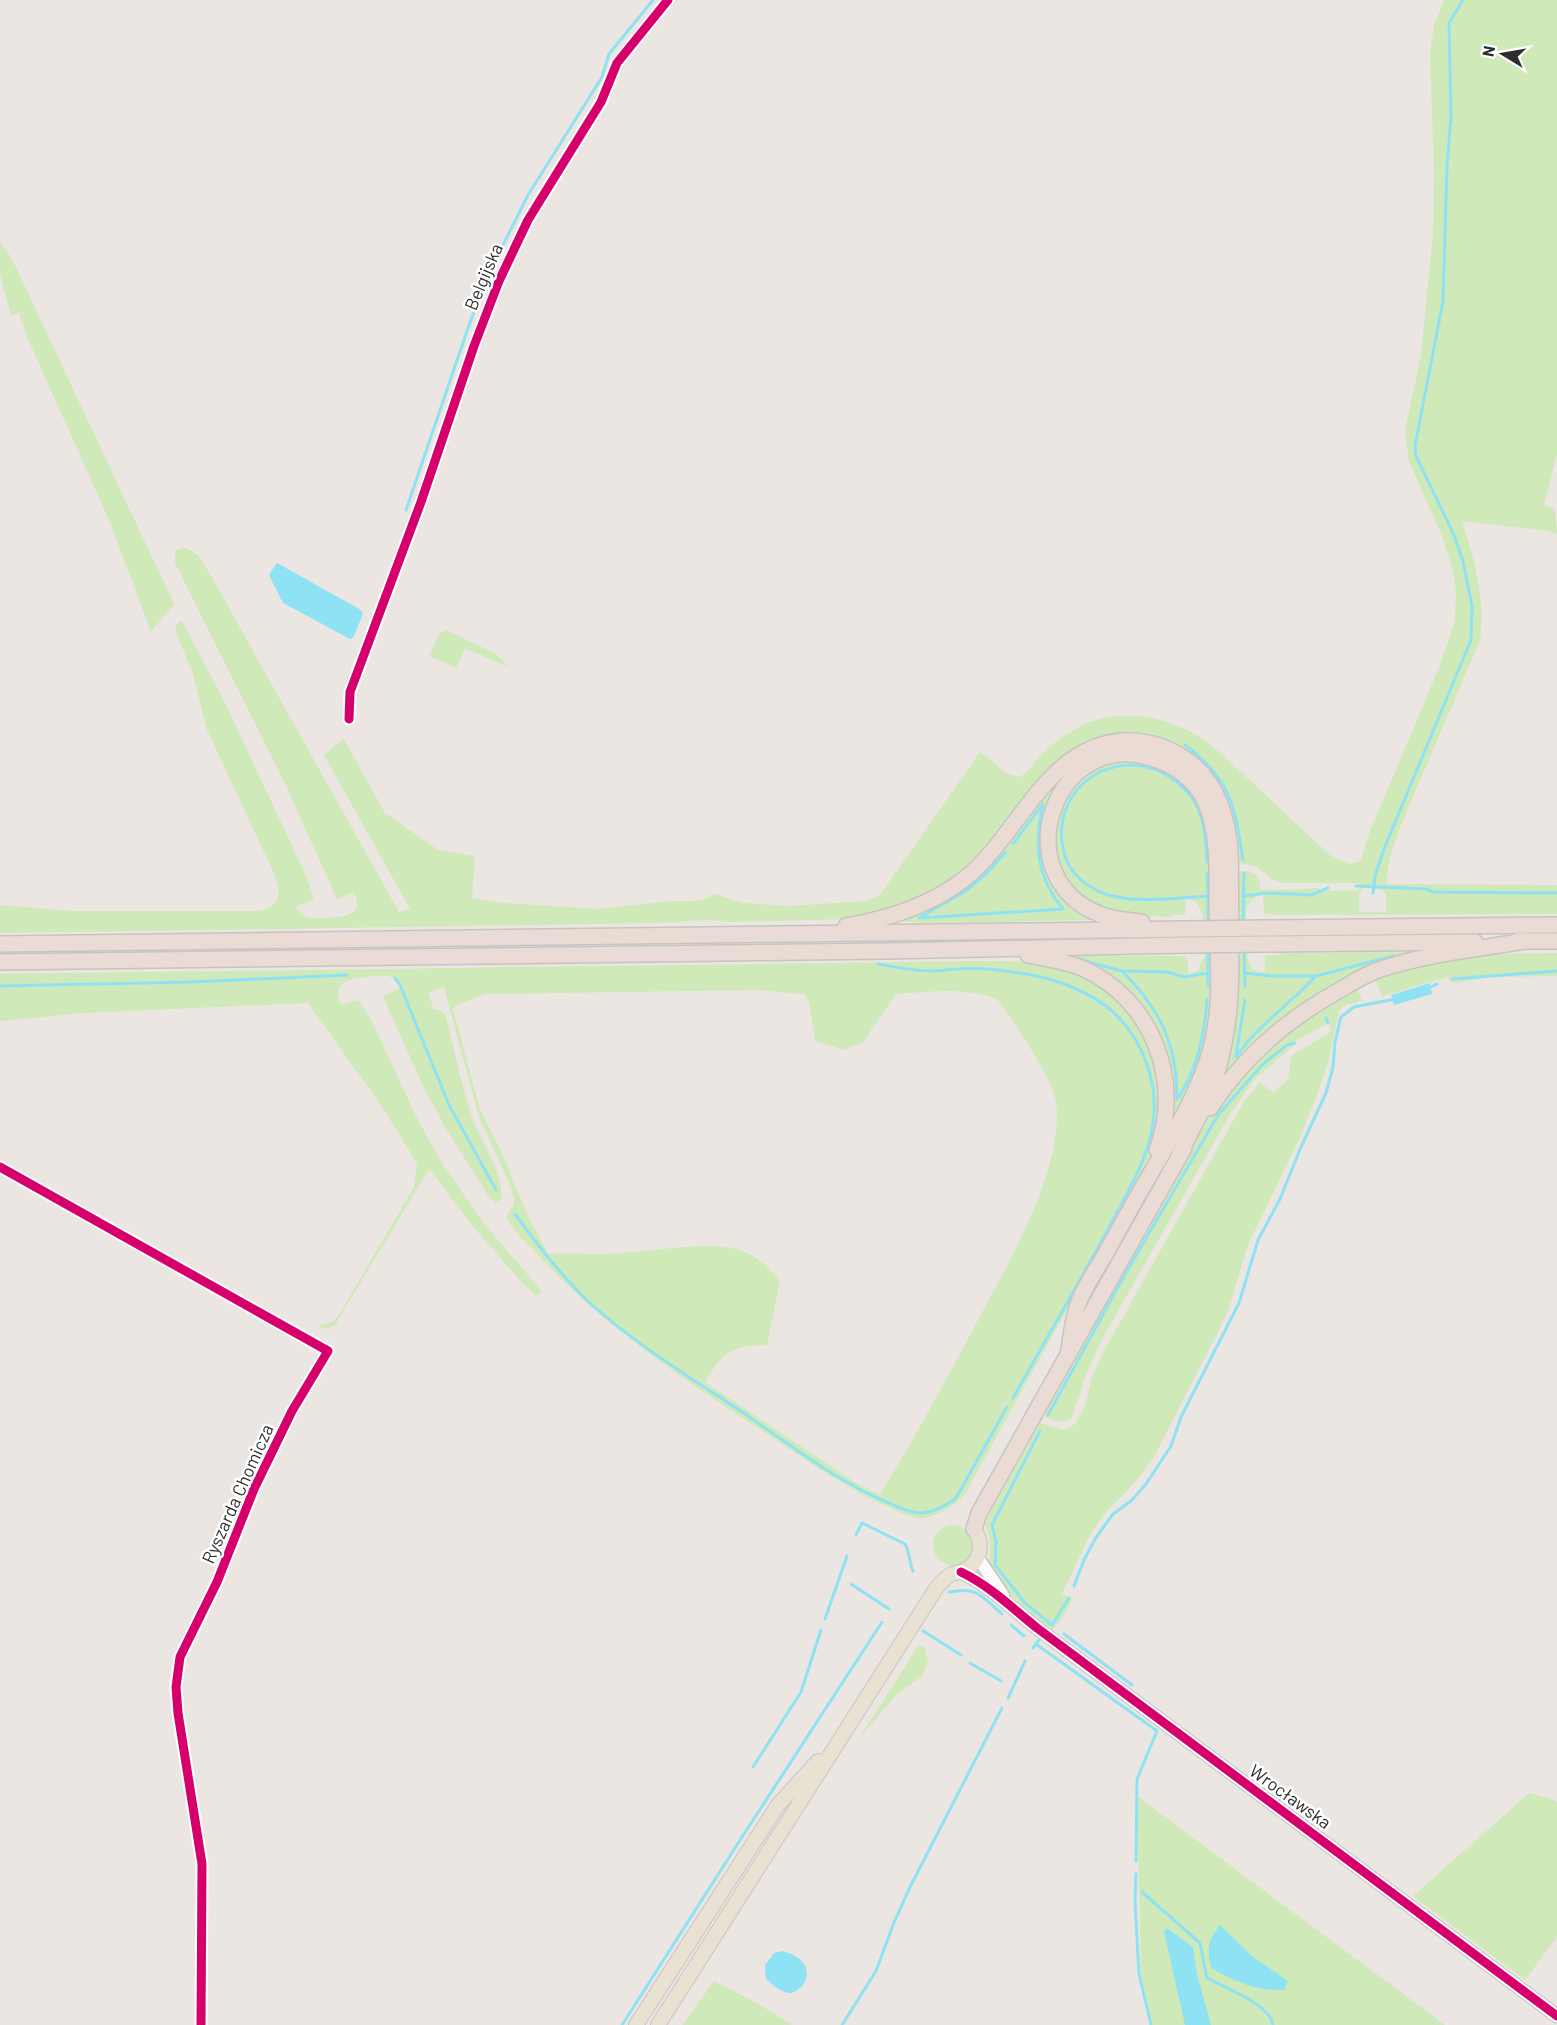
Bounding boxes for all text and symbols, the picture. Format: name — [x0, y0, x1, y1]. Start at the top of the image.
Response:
north arrow — [1473, 24, 1533, 84]
text: N — [1477, 44, 1498, 58]
street label: Belgijska — [459, 240, 507, 313]
street label: Ryszarda Chomicza — [197, 1421, 278, 1567]
street label: Wrocławska — [1245, 1759, 1336, 1833]

